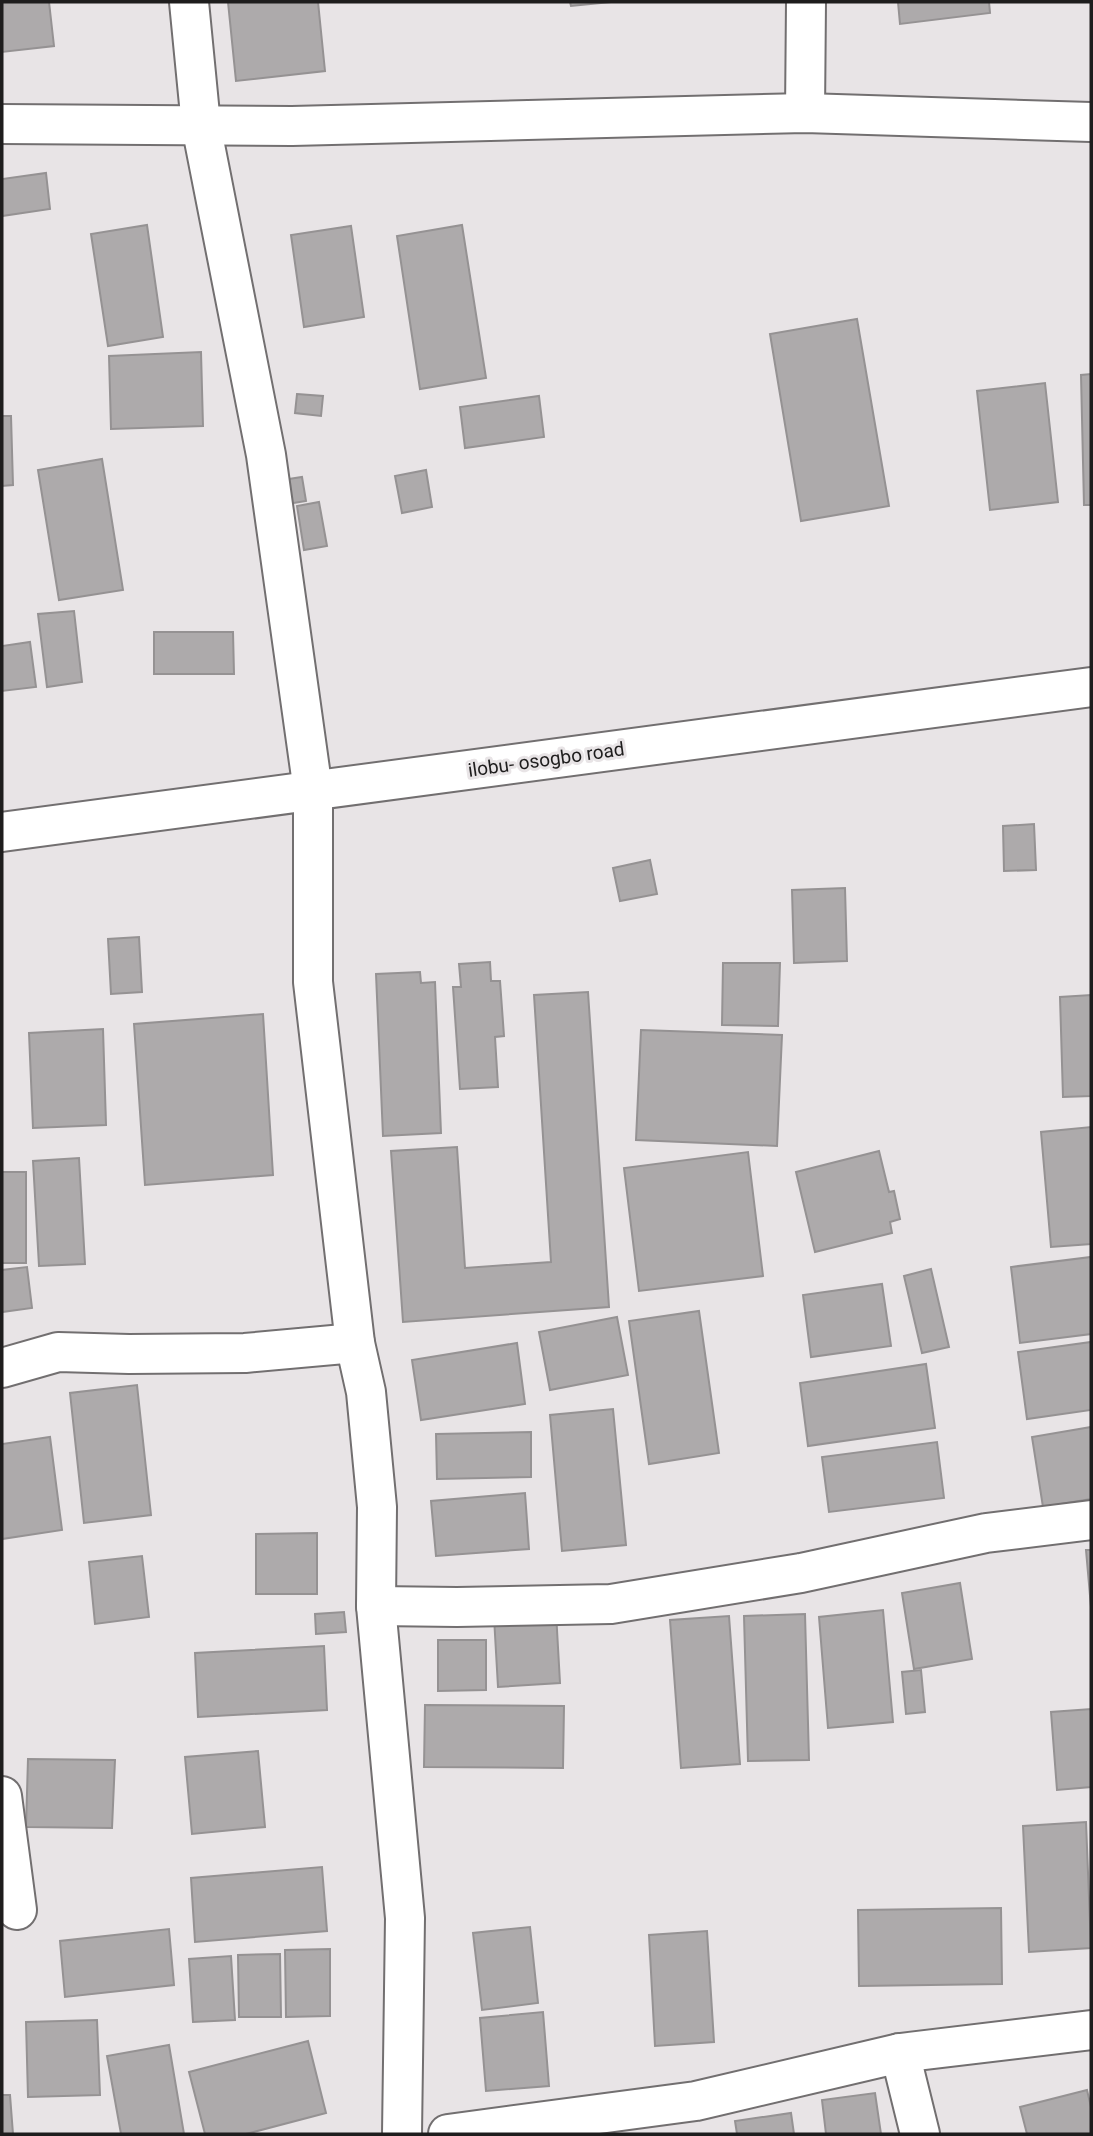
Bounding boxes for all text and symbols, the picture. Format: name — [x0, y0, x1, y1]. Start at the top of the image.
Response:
street label: ilobu- osogbo road — [466, 737, 626, 782]

